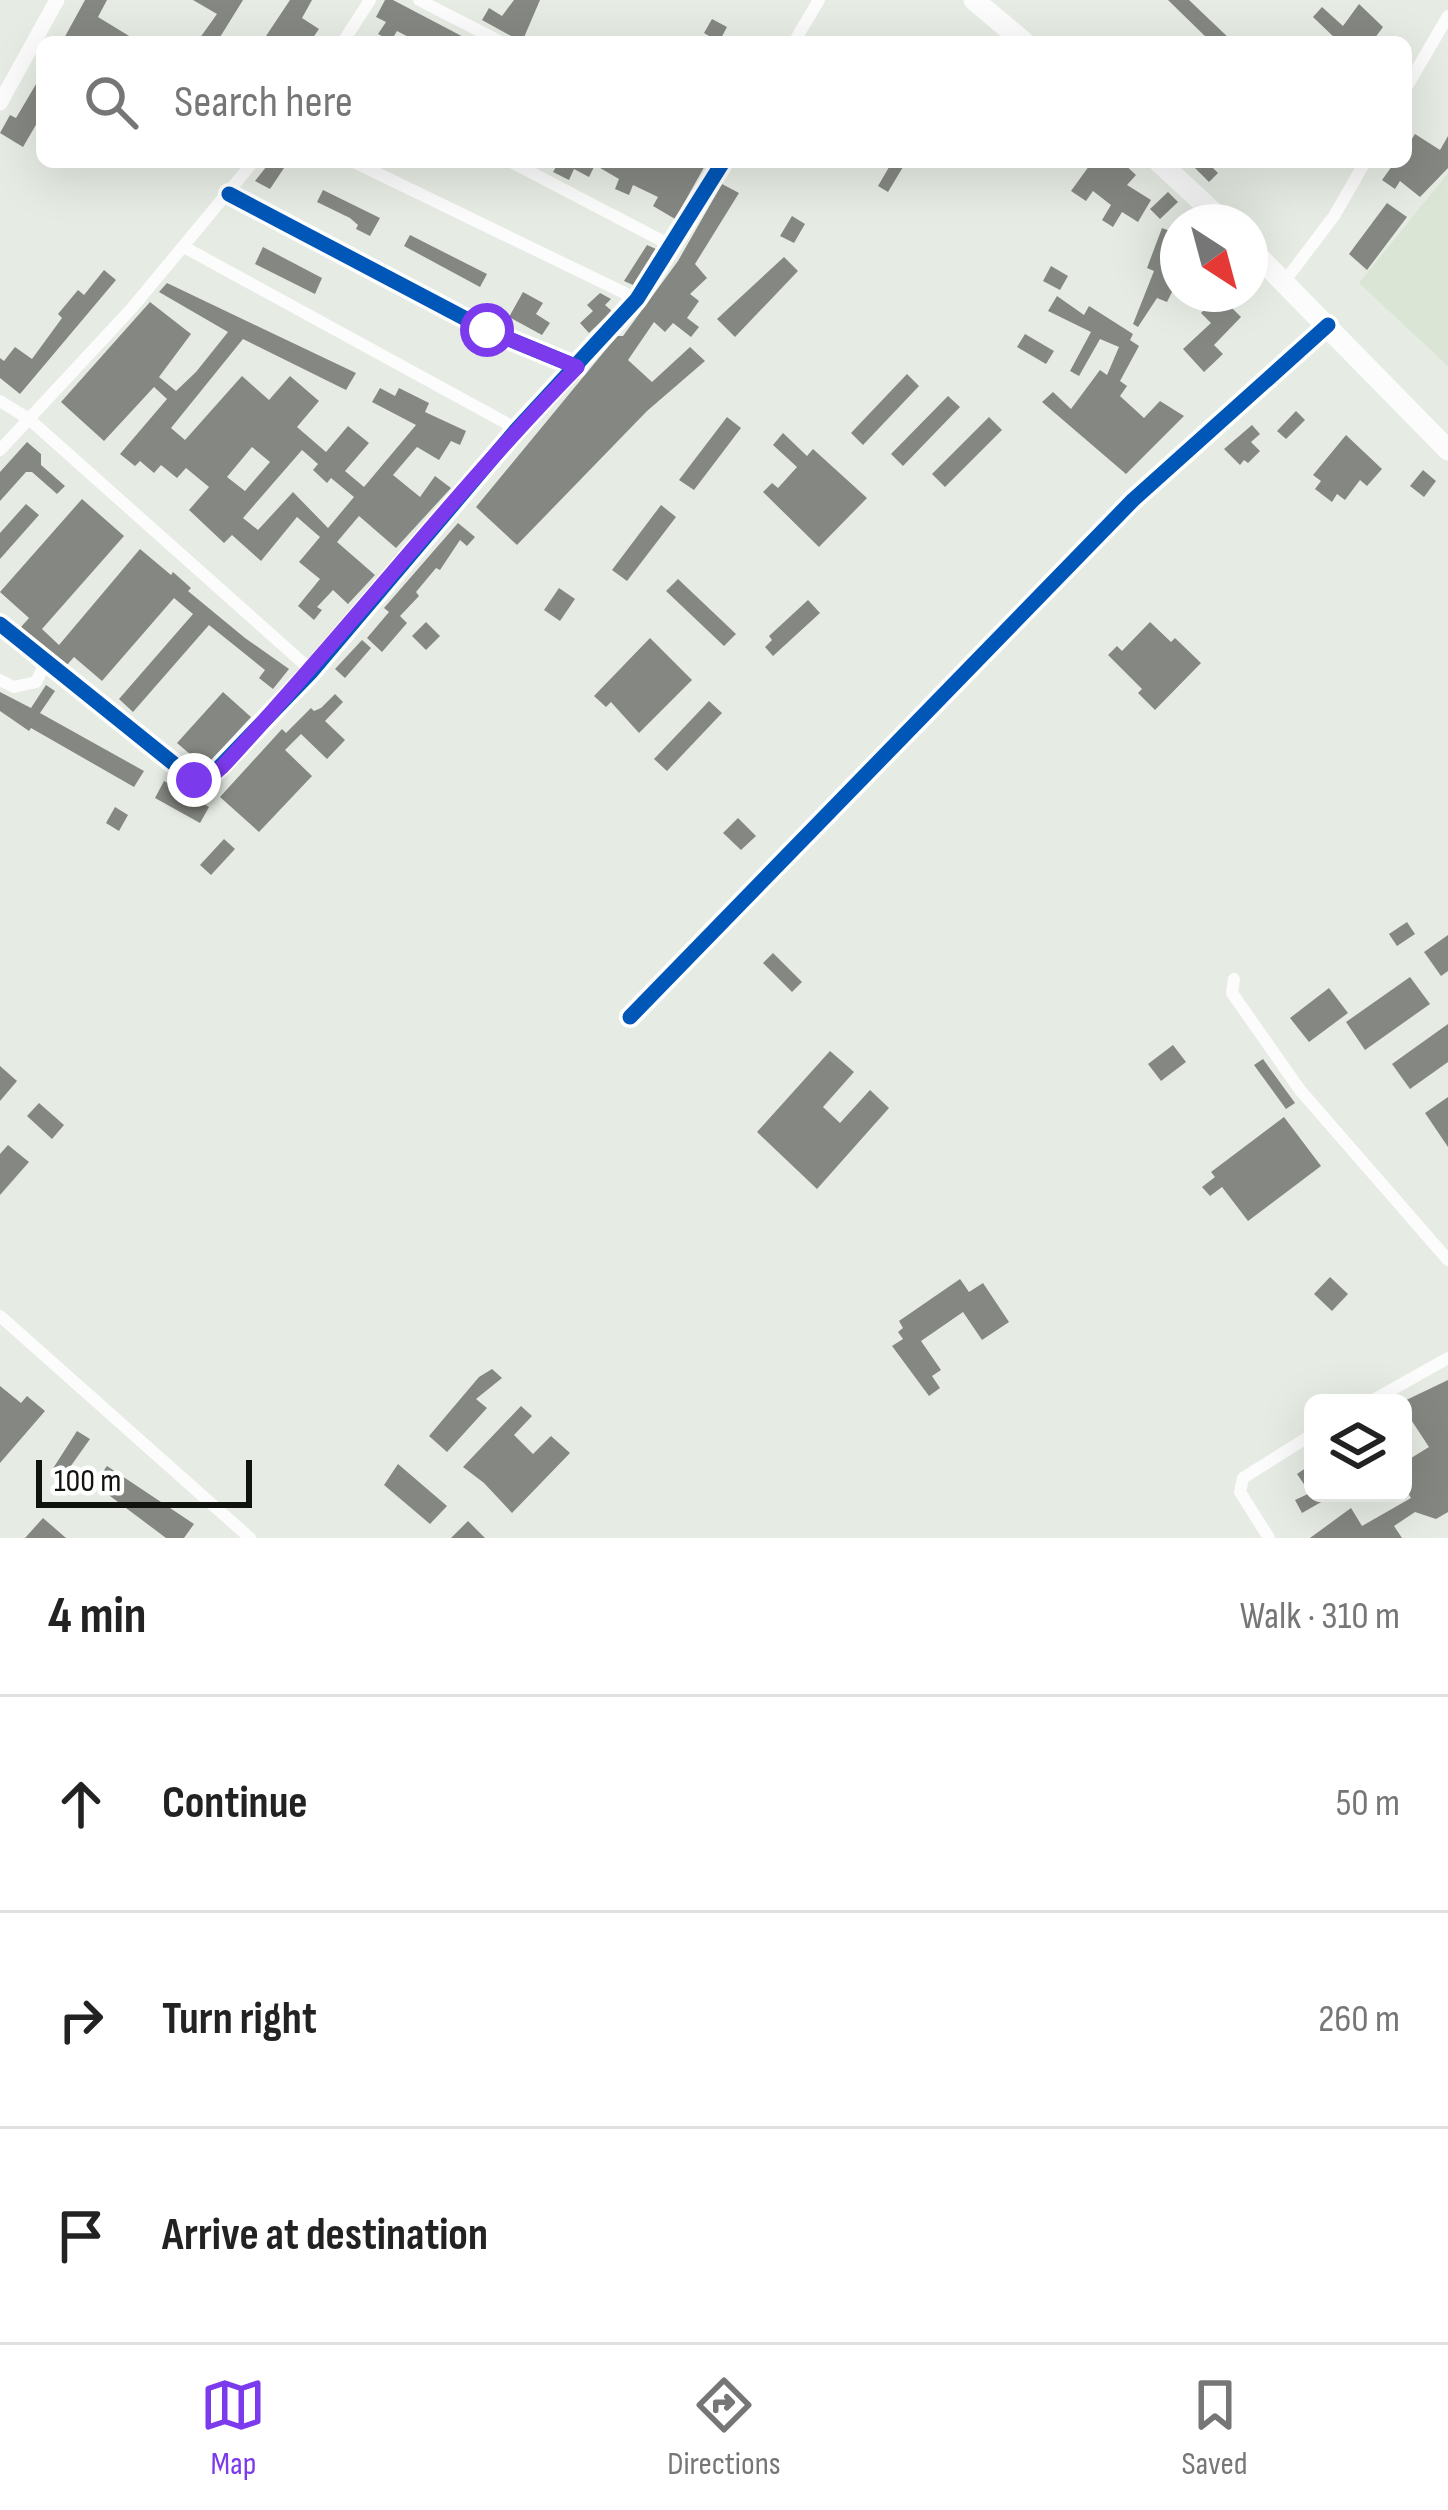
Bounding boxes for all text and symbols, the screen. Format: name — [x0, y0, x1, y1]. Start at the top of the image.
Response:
search box — [36, 36, 1412, 168]
icon: search — [78, 69, 144, 135]
text: Search here — [174, 75, 353, 130]
north arrow — [1160, 204, 1268, 312]
route start — [460, 303, 514, 357]
route end — [167, 753, 221, 807]
map controls — [1304, 1394, 1412, 1502]
button: layers — [1304, 1394, 1412, 1502]
scale bar — [36, 1454, 252, 1507]
text: 100 m — [54, 1461, 121, 1501]
text: 4 min — [48, 1586, 147, 1647]
text: Walk · 310 m — [1240, 1593, 1400, 1640]
icon: ahead — [48, 1771, 114, 1837]
text: Continue — [162, 1776, 308, 1831]
text: 50 m — [1336, 1780, 1400, 1827]
icon: right — [48, 1987, 114, 2053]
text: Turn right — [162, 1992, 317, 2047]
text: 260 m — [1318, 1996, 1400, 2043]
icon: arrive — [48, 2203, 114, 2269]
text: Arrive at destination — [162, 2208, 488, 2263]
tab: Map — [200, 2372, 266, 2484]
tab: Directions — [667, 2372, 781, 2484]
tab: Saved — [1181, 2372, 1248, 2484]

